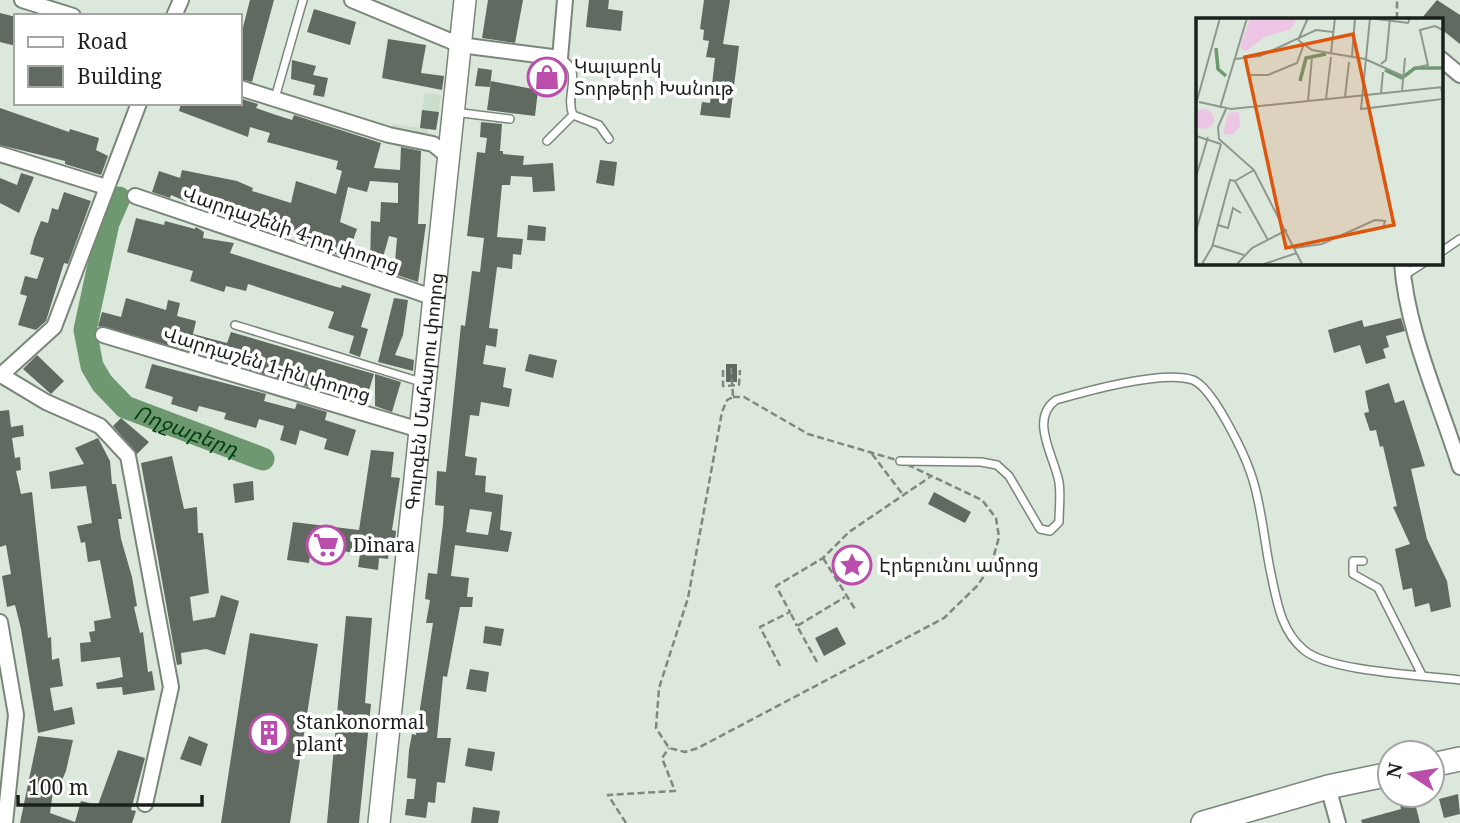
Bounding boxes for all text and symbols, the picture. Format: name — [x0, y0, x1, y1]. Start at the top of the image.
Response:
legend — [14, 14, 242, 105]
inset map — [1196, 18, 1442, 264]
text: Road — [77, 27, 128, 55]
place label: Կալաբոկ Տորթերի Խանութ — [574, 53, 734, 101]
shop icon: Կալաբոկ Տորթերի Խանութ — [526, 56, 568, 98]
text: Building — [77, 62, 162, 90]
street label: Վարդաշենի 4-րդ փողոց — [179, 180, 403, 278]
street label: Գուրգեն Մահարու փողոց — [399, 271, 449, 512]
street label: Վարդաշեն 1-ին փողոց — [160, 320, 374, 408]
water label: Ողջաբերդ — [130, 398, 243, 463]
supermarket icon: Dinara — [305, 524, 347, 566]
place label: Dinara — [353, 532, 415, 558]
place icon: Էրեբունու ամրոց — [831, 544, 873, 586]
place label: Էրեբունու ամրոց — [879, 552, 1039, 578]
place label: Stankonormal plant — [296, 709, 424, 757]
building icon: Stankonormal plant — [248, 712, 290, 754]
north arrow — [1376, 739, 1446, 809]
text: N — [1380, 760, 1409, 780]
scale bar — [18, 764, 201, 808]
text: 100 m — [28, 773, 89, 801]

